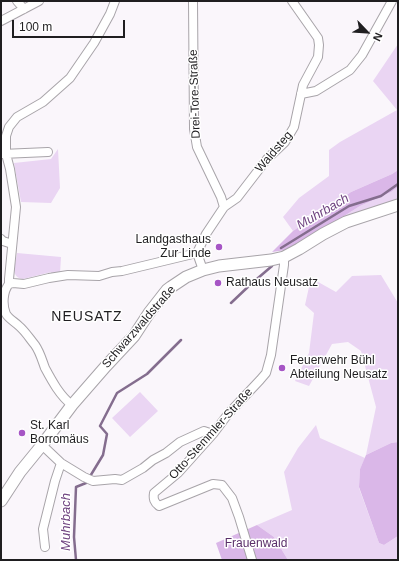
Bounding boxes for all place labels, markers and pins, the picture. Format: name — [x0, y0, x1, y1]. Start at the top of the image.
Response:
place label: Landgasthaus Zur Linde — [136, 233, 211, 261]
marker: Landgasthaus Zur Linde — [214, 242, 224, 252]
place label: Rathaus Neusatz — [226, 276, 318, 290]
marker: Rathaus Neusatz — [213, 278, 223, 288]
place label: Feuerwehr Bühl Abteilung Neusatz — [290, 354, 387, 382]
marker: Feuerwehr Bühl Abteilung Neusatz — [277, 363, 287, 373]
place label: St. Karl Borromäus — [30, 419, 89, 447]
marker: St. Karl Borromäus — [17, 428, 27, 438]

